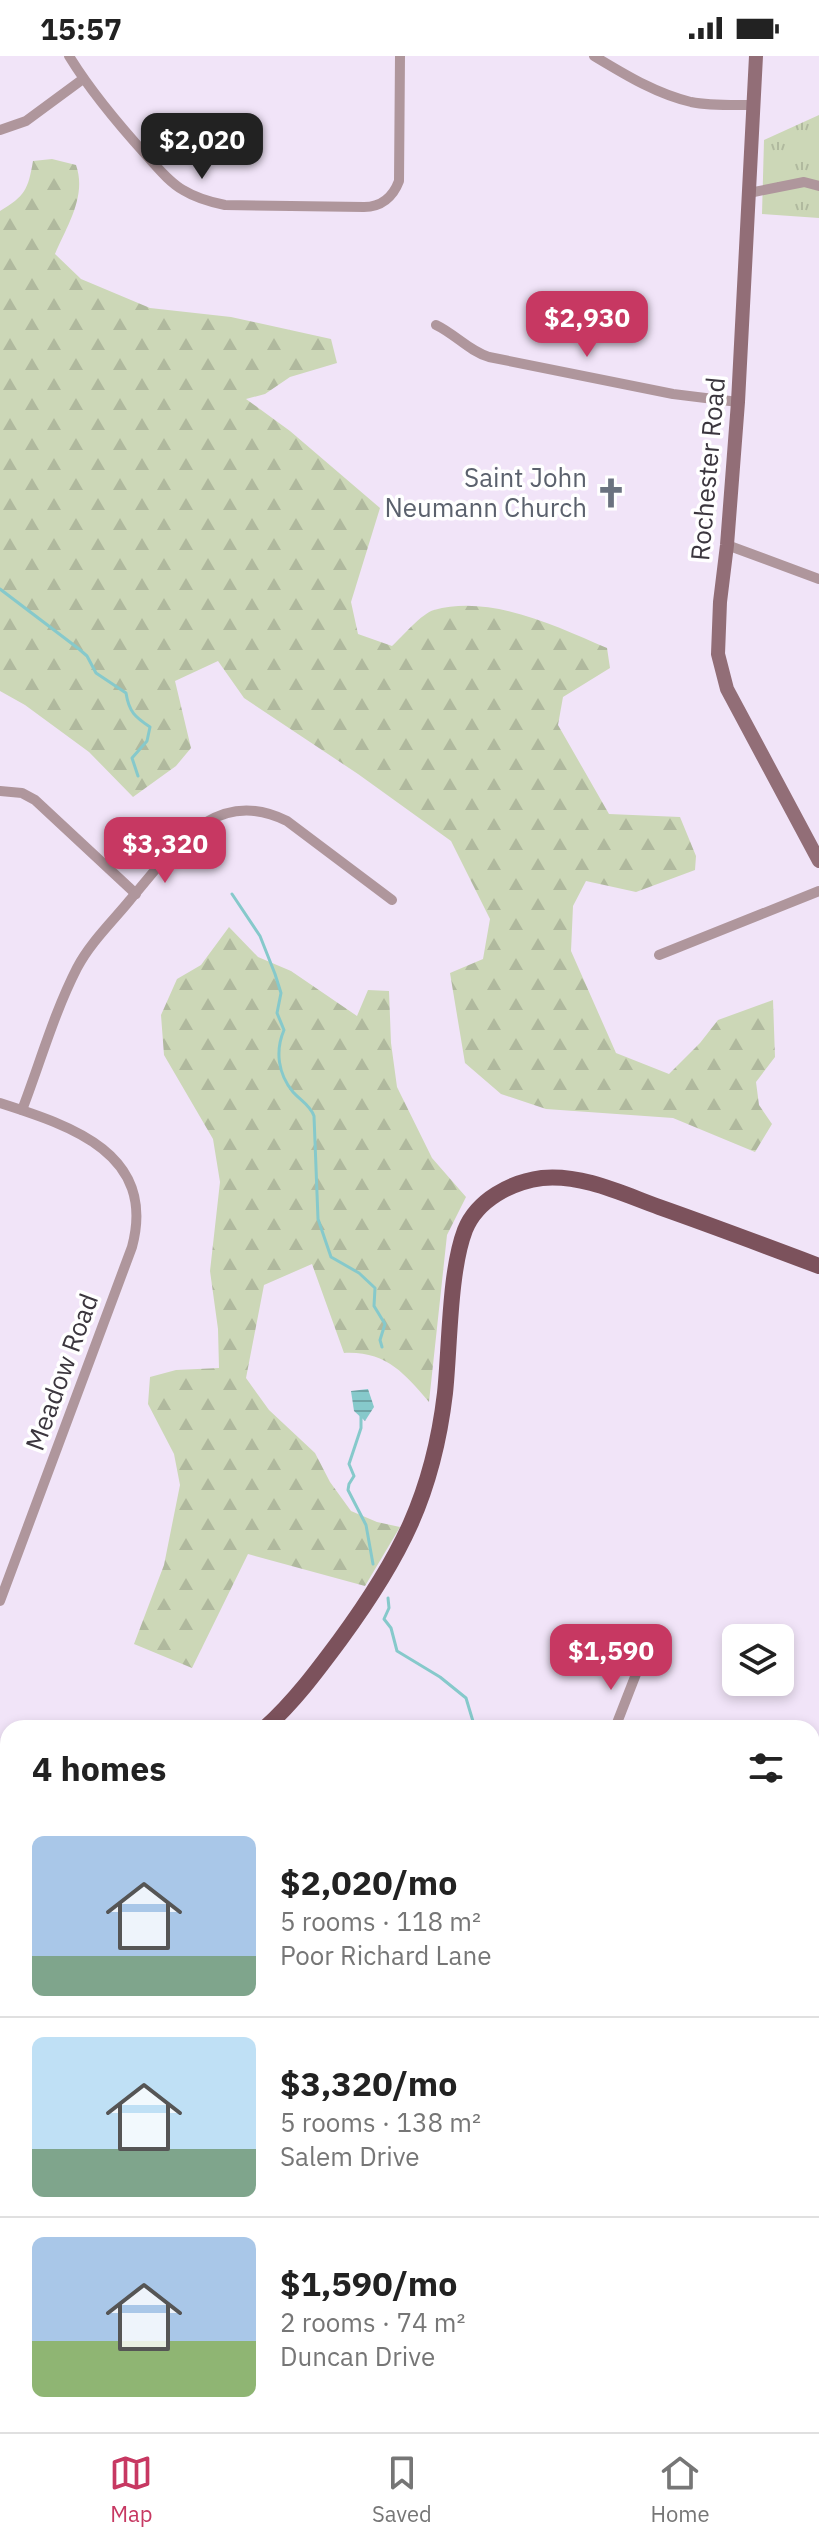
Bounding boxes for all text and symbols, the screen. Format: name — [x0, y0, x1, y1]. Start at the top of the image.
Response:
text: 15:57 — [40, 9, 122, 48]
pin: $2,020 — [137, 113, 267, 181]
text: $2,020 — [159, 122, 245, 156]
pin: $2,930 — [522, 291, 652, 359]
text: $2,930 — [544, 300, 630, 334]
street label: Rochester Road — [682, 376, 732, 562]
place label: Saint John Neumann Church — [384, 460, 587, 524]
church icon: Saint John Neumann Church — [594, 476, 628, 510]
pin: $3,320 — [100, 817, 230, 885]
text: $3,320 — [122, 826, 208, 860]
street label: Meadow Road — [17, 1288, 105, 1455]
pin: $1,590 — [546, 1624, 676, 1692]
map controls — [722, 1624, 794, 1696]
button: layers — [722, 1624, 794, 1696]
text: $1,590 — [568, 1633, 654, 1667]
text: 4 homes — [32, 1746, 167, 1790]
icon: filters — [744, 1746, 788, 1790]
text: $2,020/mo — [280, 1860, 457, 1904]
icon: home — [96, 1868, 192, 1964]
text: 5 rooms · 118 m² — [280, 1904, 481, 1938]
text: Poor Richard Lane — [280, 1938, 491, 1972]
text: $3,320/mo — [280, 2061, 457, 2105]
icon: home — [96, 2069, 192, 2165]
text: 5 rooms · 138 m² — [280, 2105, 481, 2139]
text: Salem Drive — [280, 2139, 420, 2173]
text: $1,590/mo — [280, 2261, 457, 2305]
icon: home — [96, 2269, 192, 2365]
text: 2 rooms · 74 m² — [280, 2305, 465, 2339]
text: Duncan Drive — [280, 2339, 435, 2373]
tab: Map — [109, 2451, 153, 2528]
tab: Saved — [372, 2451, 432, 2528]
tab: Home — [650, 2451, 710, 2528]

